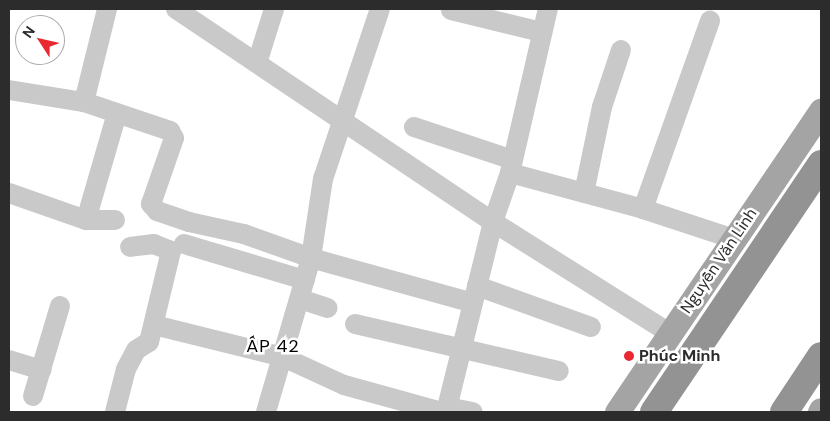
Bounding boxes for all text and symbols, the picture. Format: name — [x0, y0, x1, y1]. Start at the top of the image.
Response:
north arrow — [15, 15, 65, 65]
text: N — [18, 23, 39, 41]
street label: Nguyễn Văn Linh — [677, 205, 761, 317]
district label: ẤP 42 — [246, 335, 300, 357]
place label: Phúc Minh — [639, 346, 720, 366]
marker: Phúc Minh — [623, 350, 635, 362]

